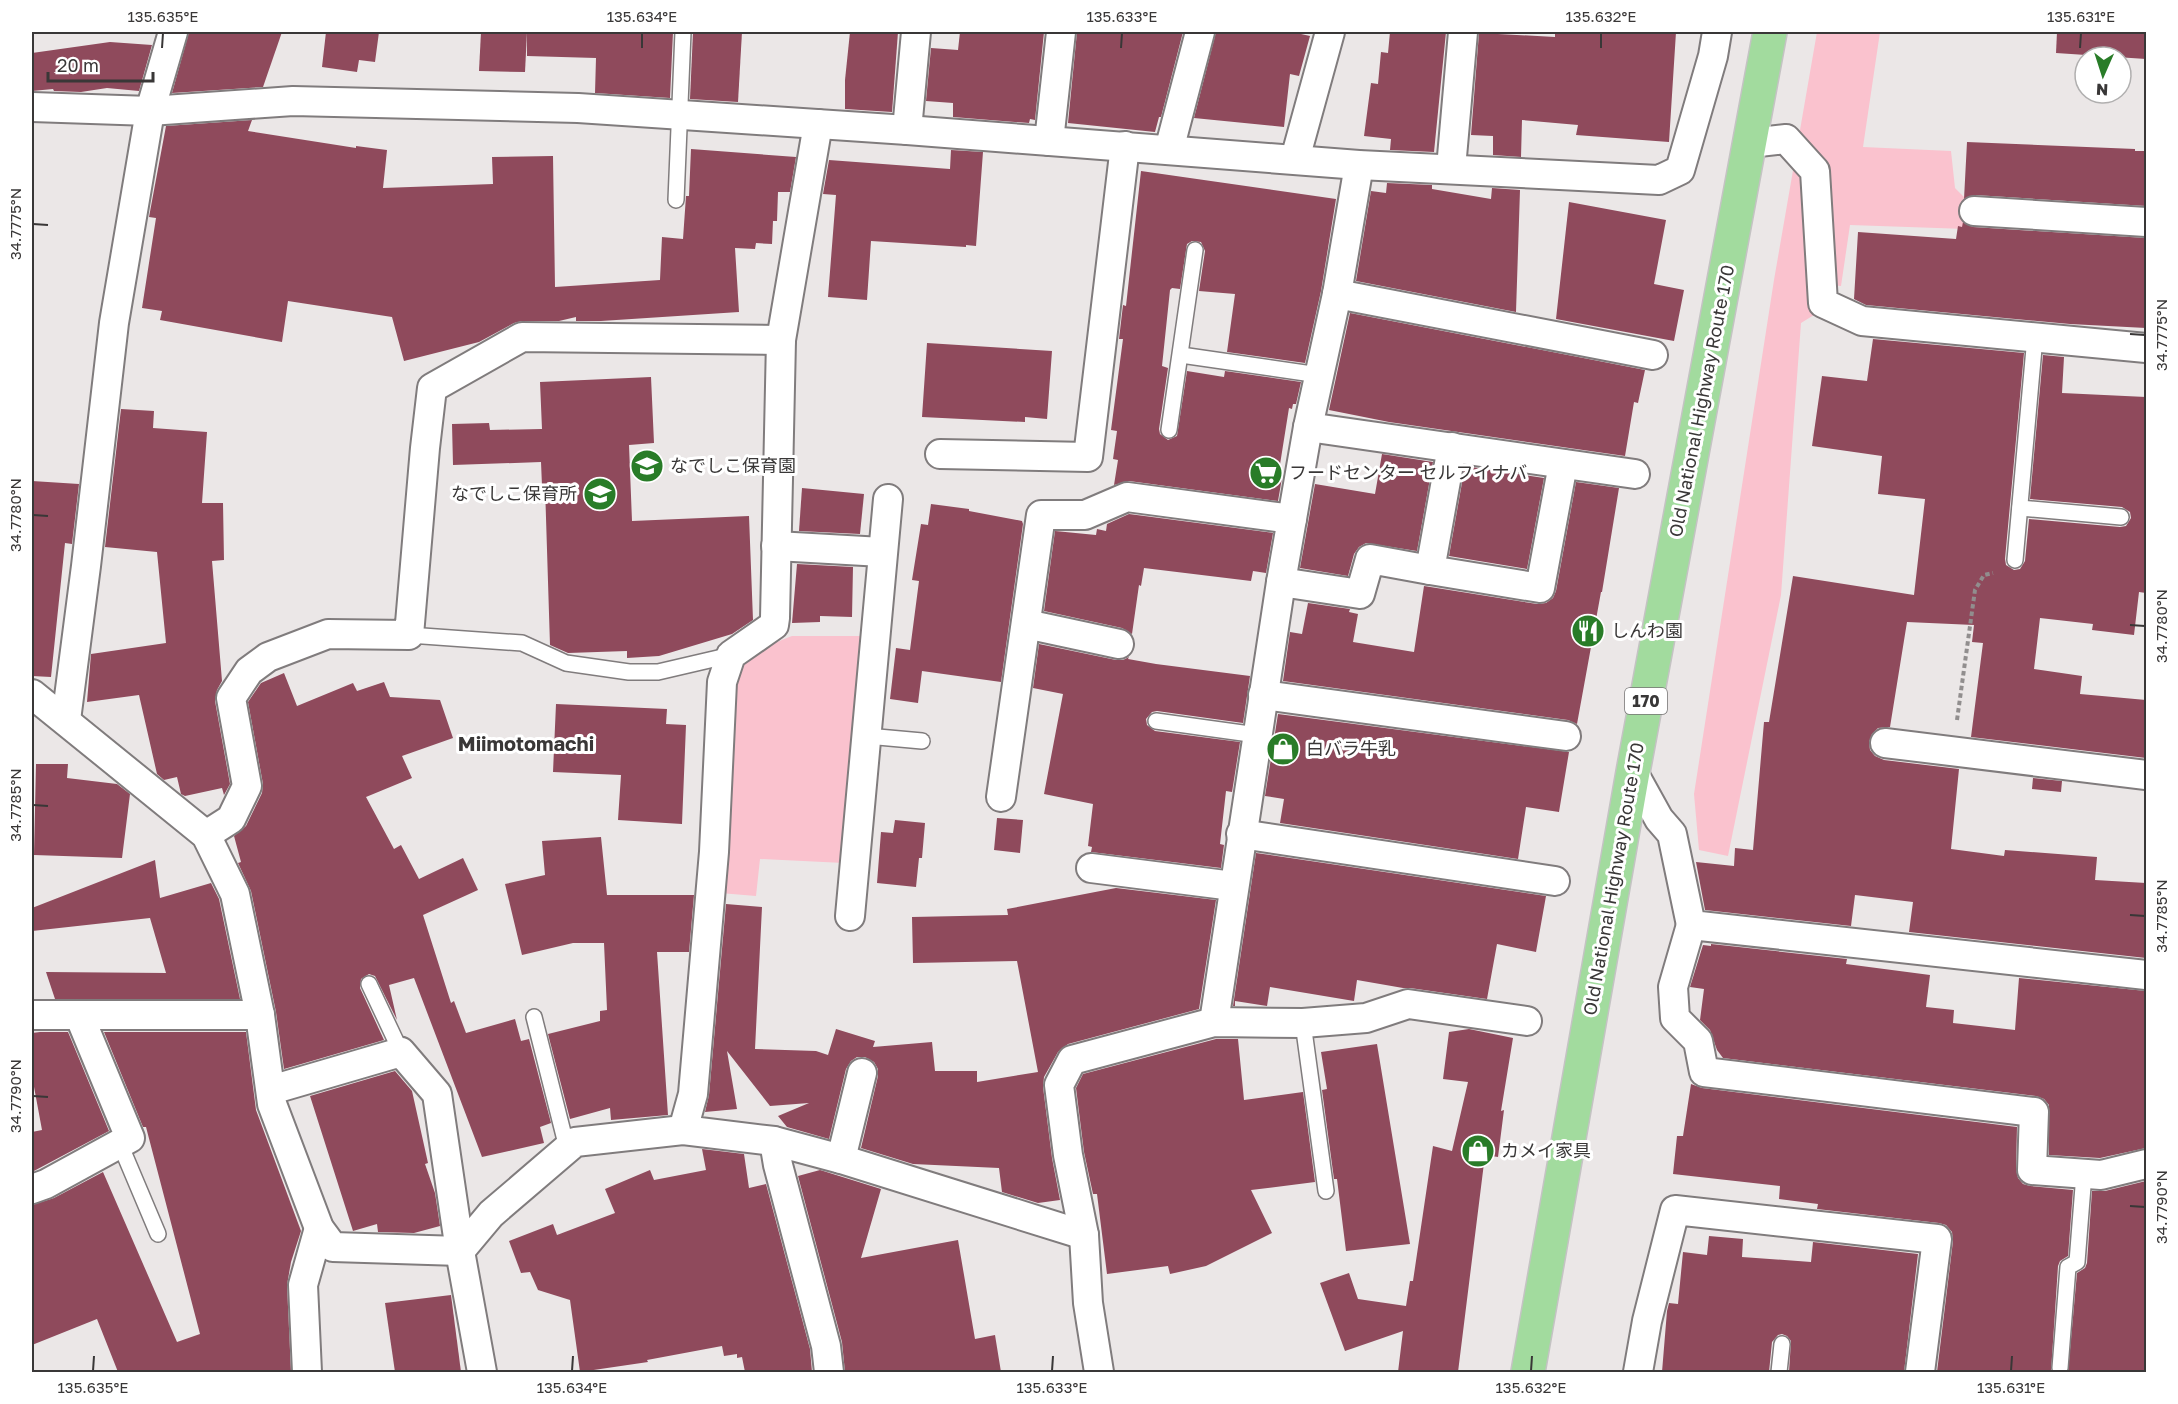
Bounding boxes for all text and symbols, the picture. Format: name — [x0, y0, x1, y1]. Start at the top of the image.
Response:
text: 135.635°E — [128, 7, 198, 25]
text: 135.634°E — [607, 7, 677, 25]
text: 135.633°E — [1087, 7, 1157, 25]
text: 135.632°E — [1566, 7, 1636, 25]
text: 135.631°E — [2047, 7, 2115, 25]
scale bar — [48, 45, 153, 83]
north arrow — [2073, 45, 2133, 105]
text: 20 m — [57, 54, 99, 76]
text: N — [2096, 80, 2109, 100]
text: 34.7775°N — [6, 188, 24, 260]
street label: Old National Highway Route 170 — [1664, 263, 1738, 539]
text: 34.7775°N — [2152, 299, 2170, 371]
school or university icon: なでしこ保育園 — [629, 448, 665, 484]
place label: なでしこ保育園 — [670, 454, 796, 476]
supermarket icon: フードセンター セルフイナバ — [1248, 455, 1284, 491]
place label: フードセンター セルフイナバ — [1289, 461, 1527, 483]
school or university icon: なでしこ保育所 — [582, 476, 618, 512]
text: 34.7780°N — [6, 478, 24, 552]
place label: なでしこ保育所 — [451, 482, 577, 504]
text: 34.7780°N — [2152, 589, 2170, 663]
restaurant icon: しんわ園 — [1570, 613, 1606, 649]
place label: しんわ園 — [1611, 619, 1683, 641]
road number: 170 — [1625, 688, 1667, 714]
district label: Miimotomachi — [458, 731, 594, 755]
shop icon: 白バラ牛乳 — [1265, 731, 1301, 767]
place label: 白バラ牛乳 — [1306, 737, 1396, 759]
street label: Old National Highway Route 170 — [1578, 741, 1648, 1017]
text: 34.7785°N — [6, 768, 24, 842]
text: 34.7785°N — [2152, 879, 2170, 953]
text: 34.7790°N — [6, 1059, 24, 1133]
shop icon: カメイ家具 — [1460, 1133, 1496, 1169]
place label: カメイ家具 — [1501, 1139, 1591, 1161]
text: 34.7790°N — [2152, 1170, 2170, 1244]
text: 135.635°E — [58, 1378, 128, 1396]
text: 135.634°E — [537, 1378, 607, 1396]
text: 135.633°E — [1017, 1378, 1087, 1396]
text: 135.632°E — [1496, 1378, 1566, 1396]
text: 135.631°E — [1977, 1378, 2045, 1396]

